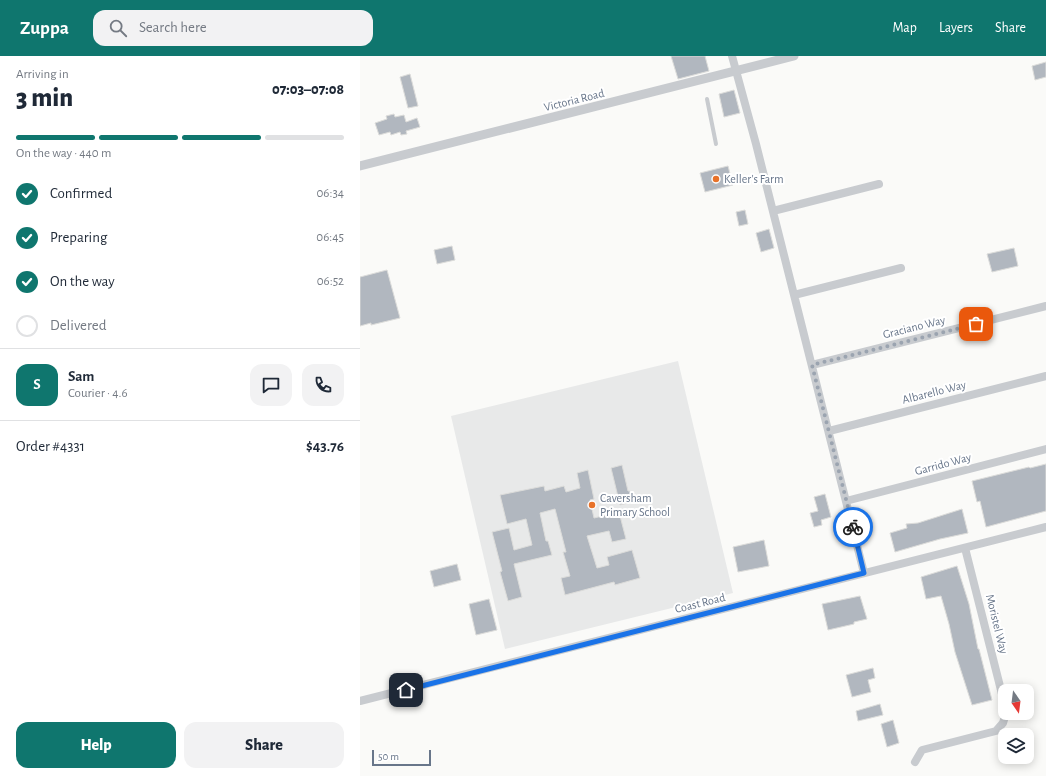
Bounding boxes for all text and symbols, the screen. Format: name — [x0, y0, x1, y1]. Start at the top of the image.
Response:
search box — [93, 10, 373, 46]
icon: search — [107, 17, 129, 39]
text: Zuppa — [20, 19, 69, 38]
text: Search here — [139, 20, 207, 35]
text: Map — [892, 21, 917, 35]
text: Layers — [939, 21, 973, 35]
text: Share — [995, 21, 1026, 35]
text: Arriving in — [16, 68, 69, 81]
text: 07:03–07:08 — [272, 82, 344, 97]
text: 3 min — [16, 85, 73, 111]
street label: Victoria Road — [543, 87, 605, 113]
text: On the way · 440 m — [16, 147, 111, 160]
place label: Keller’s Farm — [724, 173, 784, 185]
marker: Keller’s Farm — [711, 174, 721, 184]
icon: check — [16, 183, 38, 205]
text: Confirmed — [50, 186, 112, 201]
text: 06:34 — [316, 187, 344, 200]
icon: check — [16, 227, 38, 249]
text: Preparing — [50, 230, 107, 245]
text: 06:45 — [316, 231, 344, 244]
icon: check — [16, 271, 38, 293]
text: On the way — [50, 274, 115, 289]
text: 06:52 — [317, 275, 344, 288]
pin — [959, 307, 993, 341]
street label: Graciano Way — [882, 313, 947, 342]
icon: bag — [965, 313, 987, 335]
text: Delivered — [50, 318, 107, 333]
button: chat — [250, 364, 292, 406]
button: phone — [302, 364, 344, 406]
text: Sam — [68, 369, 94, 384]
text: S — [33, 377, 41, 392]
street label: Albarello Way — [901, 378, 967, 407]
text: Courier · 4.6 — [68, 387, 128, 400]
text: Order #4331 — [16, 439, 85, 454]
text: $43.76 — [306, 439, 344, 454]
street label: Garrido Way — [914, 451, 973, 478]
place label: Caversham Primary School — [600, 492, 670, 519]
marker: Caversham Primary School — [587, 500, 597, 510]
courier — [833, 507, 873, 547]
icon: bike — [842, 516, 864, 538]
street label: Coast Road — [674, 591, 726, 615]
street label: Moristel Way — [983, 593, 1010, 655]
pin — [389, 673, 423, 707]
icon: home — [395, 679, 417, 701]
north arrow — [998, 684, 1034, 720]
map controls — [998, 684, 1034, 764]
button: Help — [16, 722, 176, 768]
button: Share — [184, 722, 344, 768]
button: layers — [998, 728, 1034, 764]
scale bar — [372, 748, 431, 767]
text: 50 m — [378, 751, 399, 762]

